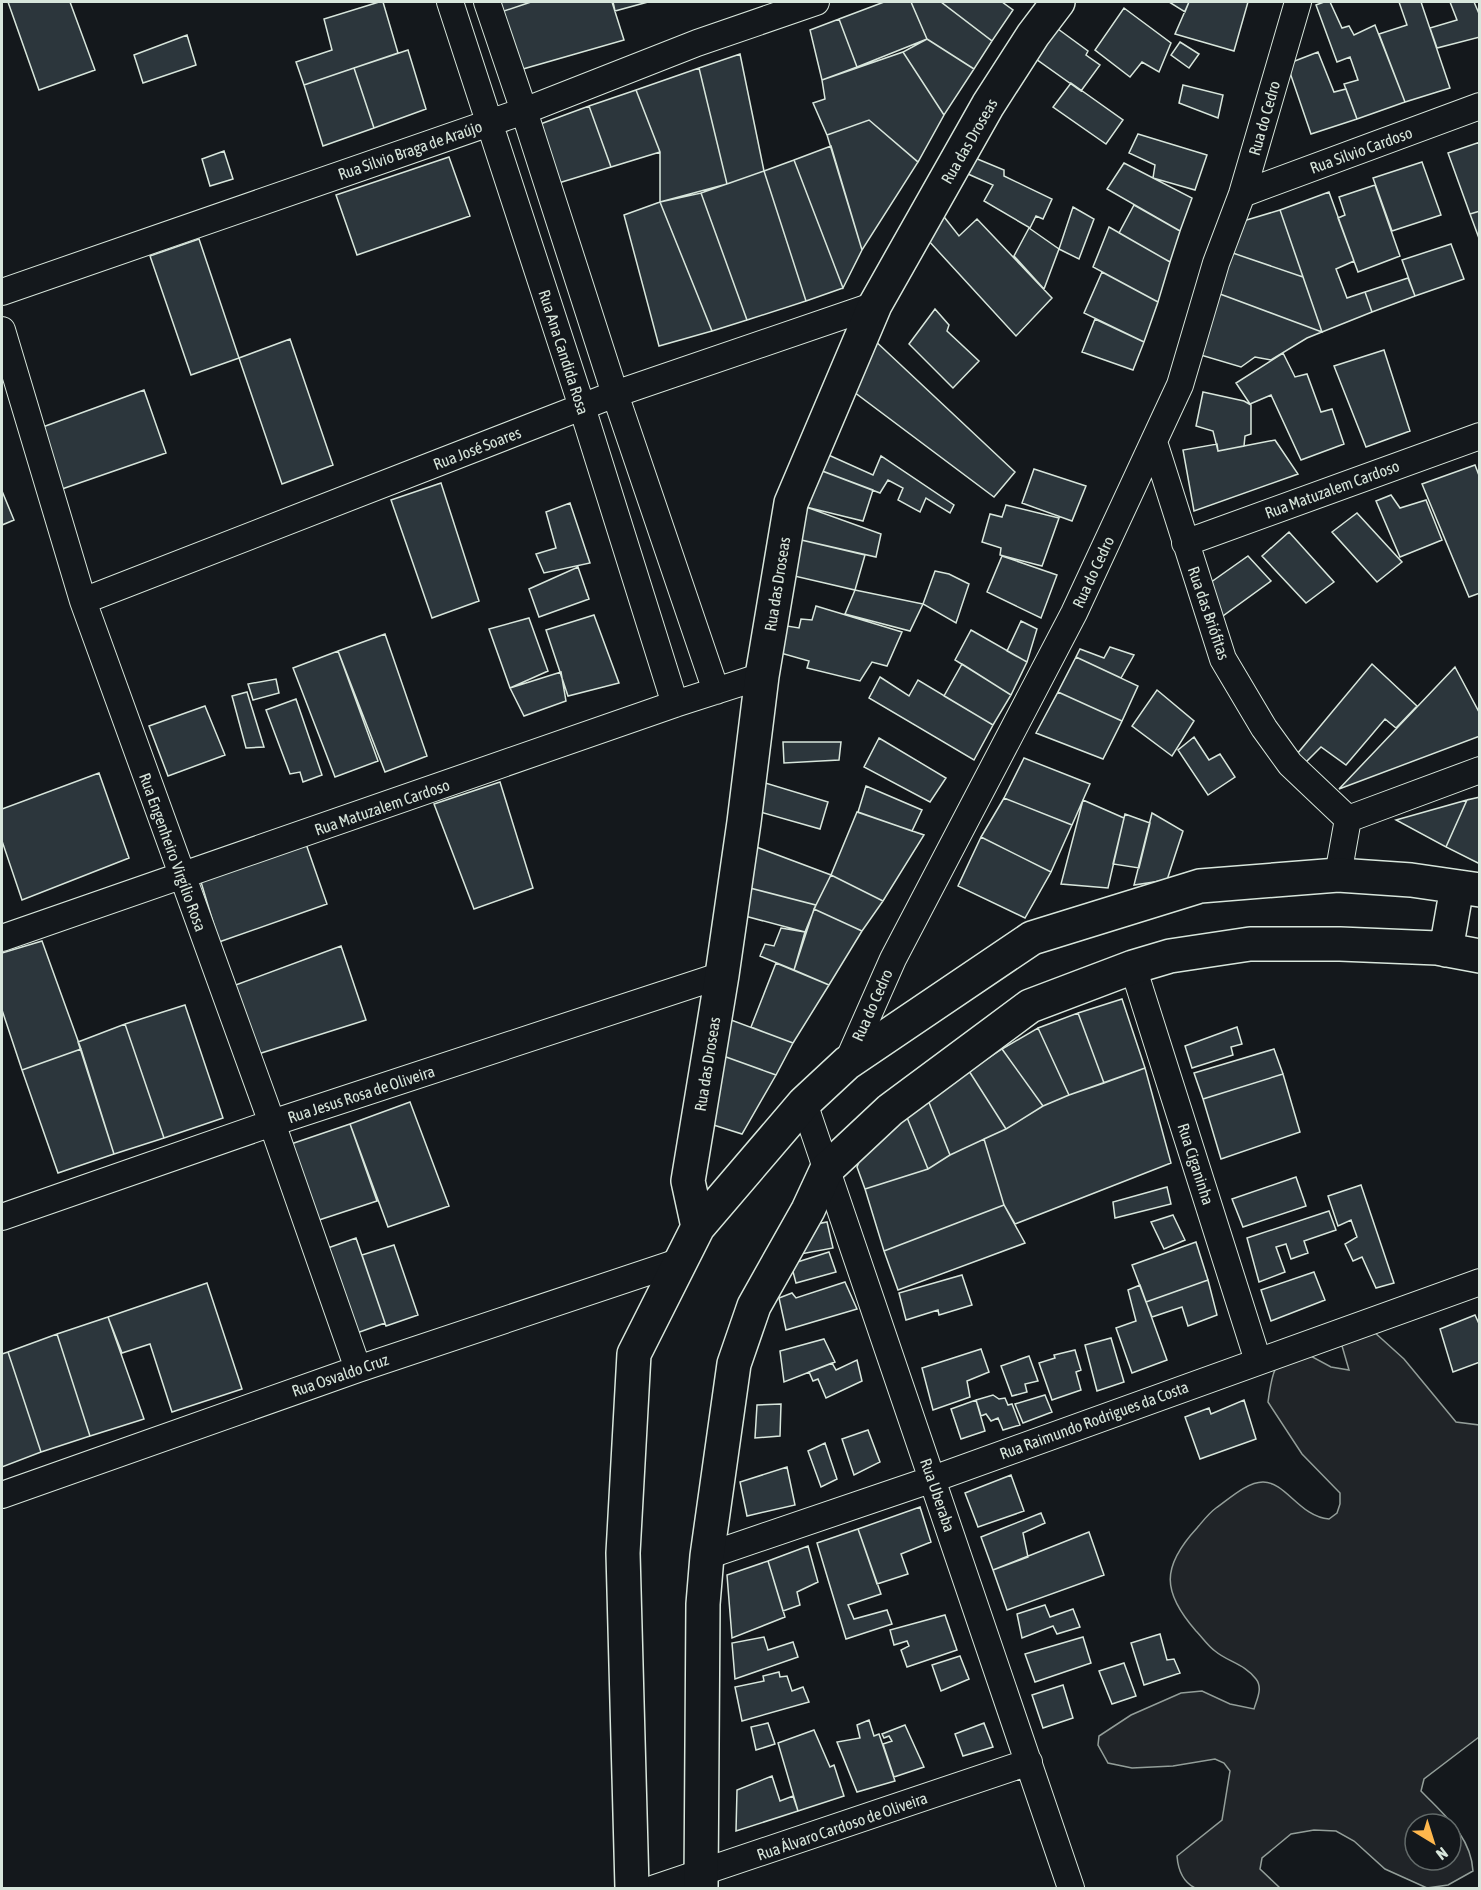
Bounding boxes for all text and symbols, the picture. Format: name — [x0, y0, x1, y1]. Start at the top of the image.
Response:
street label: Rua do Cedro — [1245, 79, 1283, 157]
street label: Rua das Droseas — [937, 95, 1001, 187]
street label: Rua Silvio Braga de Araújo — [336, 117, 485, 184]
street label: Rua Silvio Cardoso — [1307, 123, 1415, 177]
street label: Rua Ana Candida Rosa — [535, 287, 593, 417]
street label: Rua José Soares — [431, 423, 524, 473]
street label: Rua Matuzalem Cardoso — [1262, 456, 1402, 522]
street label: Rua do Cedro — [1069, 533, 1117, 611]
street label: Rua das Droseas — [761, 535, 793, 633]
street label: Rua das Briófitas — [1185, 564, 1233, 662]
street label: Rua Engenheiro Virgílio Rosa — [135, 770, 210, 934]
street label: Rua Matuzalem Cardoso — [312, 775, 452, 839]
street label: Rua do Cedro — [848, 966, 896, 1044]
street label: Rua das Droseas — [691, 1015, 723, 1113]
street label: Rua Jesus Rosa de Oliveira — [285, 1062, 437, 1126]
street label: Rua Ciganinha — [1173, 1121, 1218, 1207]
street label: Rua Osvaldo Cruz — [289, 1350, 391, 1400]
street label: Rua Raimundo Rodrigues da Costa — [997, 1377, 1191, 1464]
street label: Rua Uberaba — [917, 1456, 959, 1534]
street label: Rua Álvaro Cardoso de Oliveira — [754, 1788, 930, 1864]
north arrow — [1403, 1812, 1463, 1872]
text: N — [1433, 1844, 1452, 1864]

